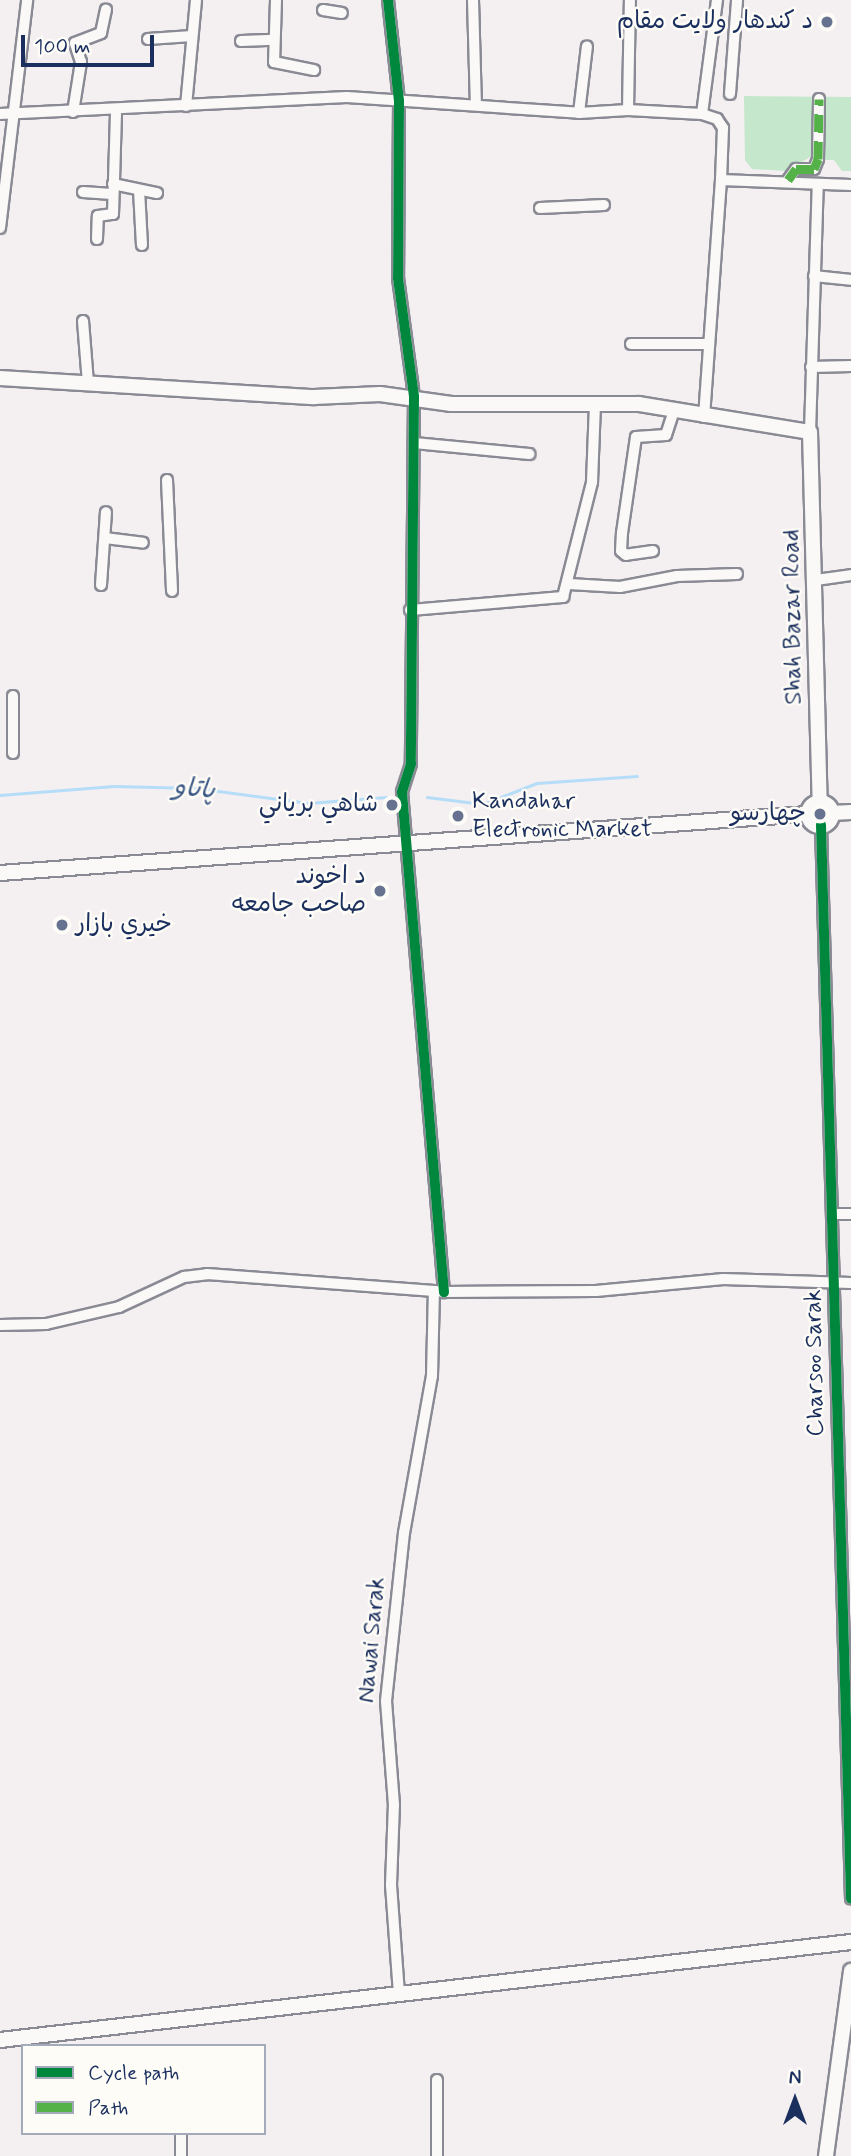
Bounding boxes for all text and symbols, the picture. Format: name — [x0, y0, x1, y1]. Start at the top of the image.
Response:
place label: د کندهار ولايت مقام — [617, 8, 813, 36]
marker: د کندهار ولايت مقام — [819, 14, 835, 30]
scale bar — [24, 21, 158, 65]
text: 100 m — [34, 33, 90, 61]
street label: Shah Bazar Road — [777, 530, 809, 704]
water label: پاتاو — [172, 773, 216, 807]
place label: Kandahar Electronic Market — [472, 788, 656, 844]
place label: شاهي برياني — [259, 791, 378, 819]
marker: شاهي برياني — [384, 797, 400, 813]
place label: چهارسو — [730, 800, 806, 828]
marker: چهارسو — [812, 806, 828, 822]
marker: Kandahar Electronic Market — [450, 808, 466, 824]
place label: د اخوند صاحب جامعه — [232, 863, 366, 919]
marker: د اخوند صاحب جامعه — [372, 883, 388, 899]
place label: خیري بازار — [76, 911, 172, 939]
marker: خیري بازار — [54, 917, 70, 933]
street label: Charsoo Sarak — [799, 1289, 831, 1437]
street label: Nawai Sarak — [352, 1576, 392, 1704]
legend — [21, 2044, 266, 2135]
text: Cycle path — [88, 2059, 179, 2087]
north arrow — [760, 2065, 830, 2135]
text: N — [789, 2066, 801, 2091]
text: Path — [88, 2094, 128, 2122]

